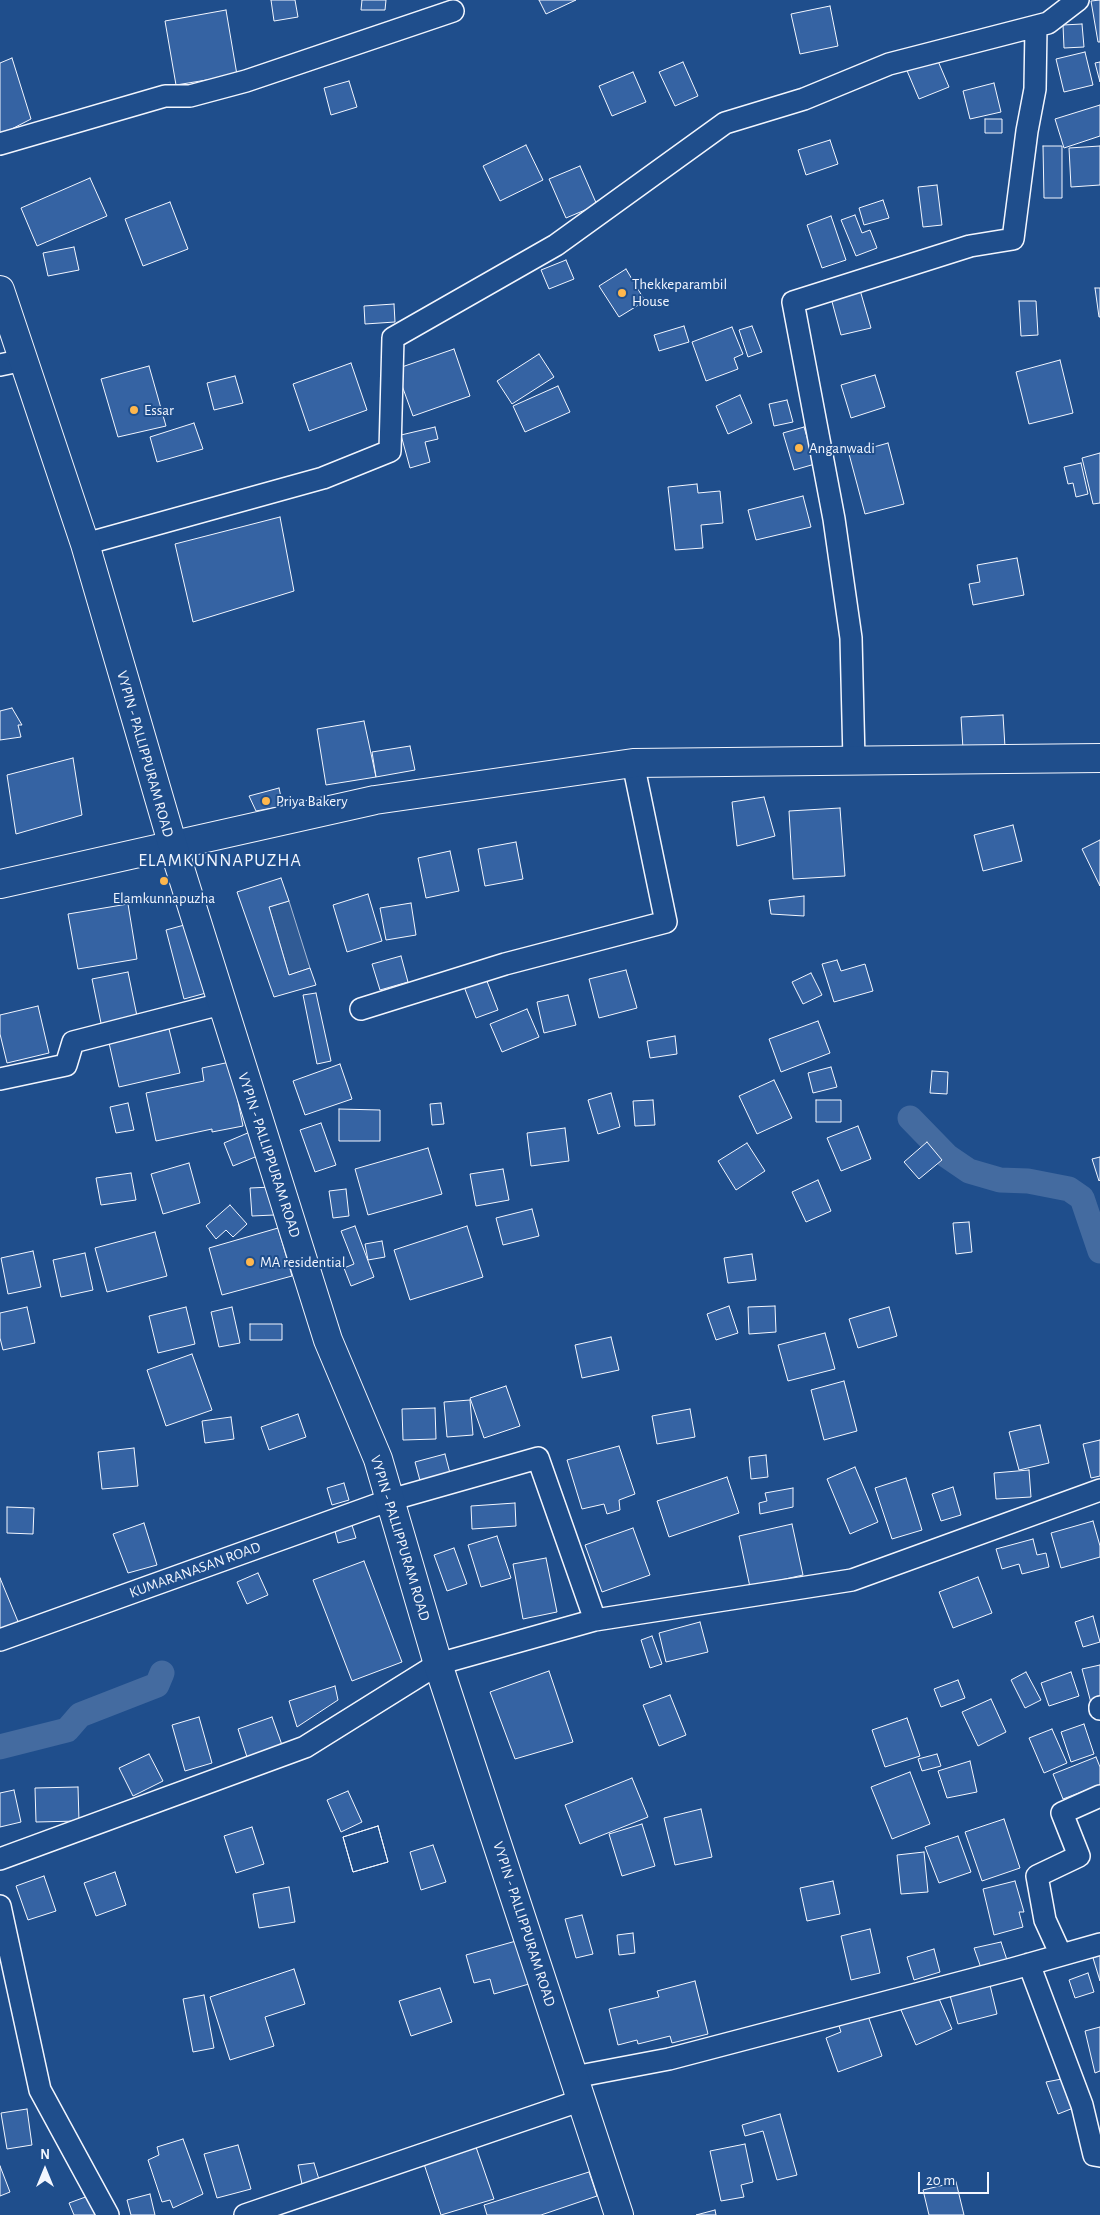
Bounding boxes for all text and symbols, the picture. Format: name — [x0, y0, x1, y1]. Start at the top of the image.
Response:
place label: Thekkeparambil House — [632, 275, 727, 310]
marker: Thekkeparambil House — [616, 287, 628, 299]
place label: Essar — [144, 401, 174, 419]
marker: Essar — [128, 404, 140, 416]
place label: Anganwadi — [809, 439, 875, 457]
marker: Anganwadi — [793, 442, 805, 454]
street label: VYPIN - PALLIPPURAM ROAD — [113, 669, 177, 839]
place label: Priya Bakery — [276, 792, 348, 810]
marker: Priya Bakery — [260, 795, 272, 807]
district label: ELAMKUNNAPUZHA — [136, 850, 304, 872]
marker: Elamkunnapuzha — [158, 875, 170, 887]
place label: Elamkunnapuzha — [113, 889, 215, 907]
street label: VYPIN - PALLIPPURAM ROAD — [234, 1070, 304, 1240]
place label: MA residential — [260, 1253, 345, 1271]
marker: MA residential — [244, 1256, 256, 1268]
street label: VYPIN - PALLIPPURAM ROAD — [366, 1453, 434, 1623]
street label: KUMARANASAN ROAD — [127, 1538, 263, 1602]
street label: VYPIN - PALLIPPURAM ROAD — [489, 1839, 559, 2009]
north arrow — [20, 2145, 70, 2195]
text: N — [40, 2148, 50, 2162]
scale bar — [920, 2162, 991, 2194]
text: 20 m — [926, 2173, 955, 2188]

